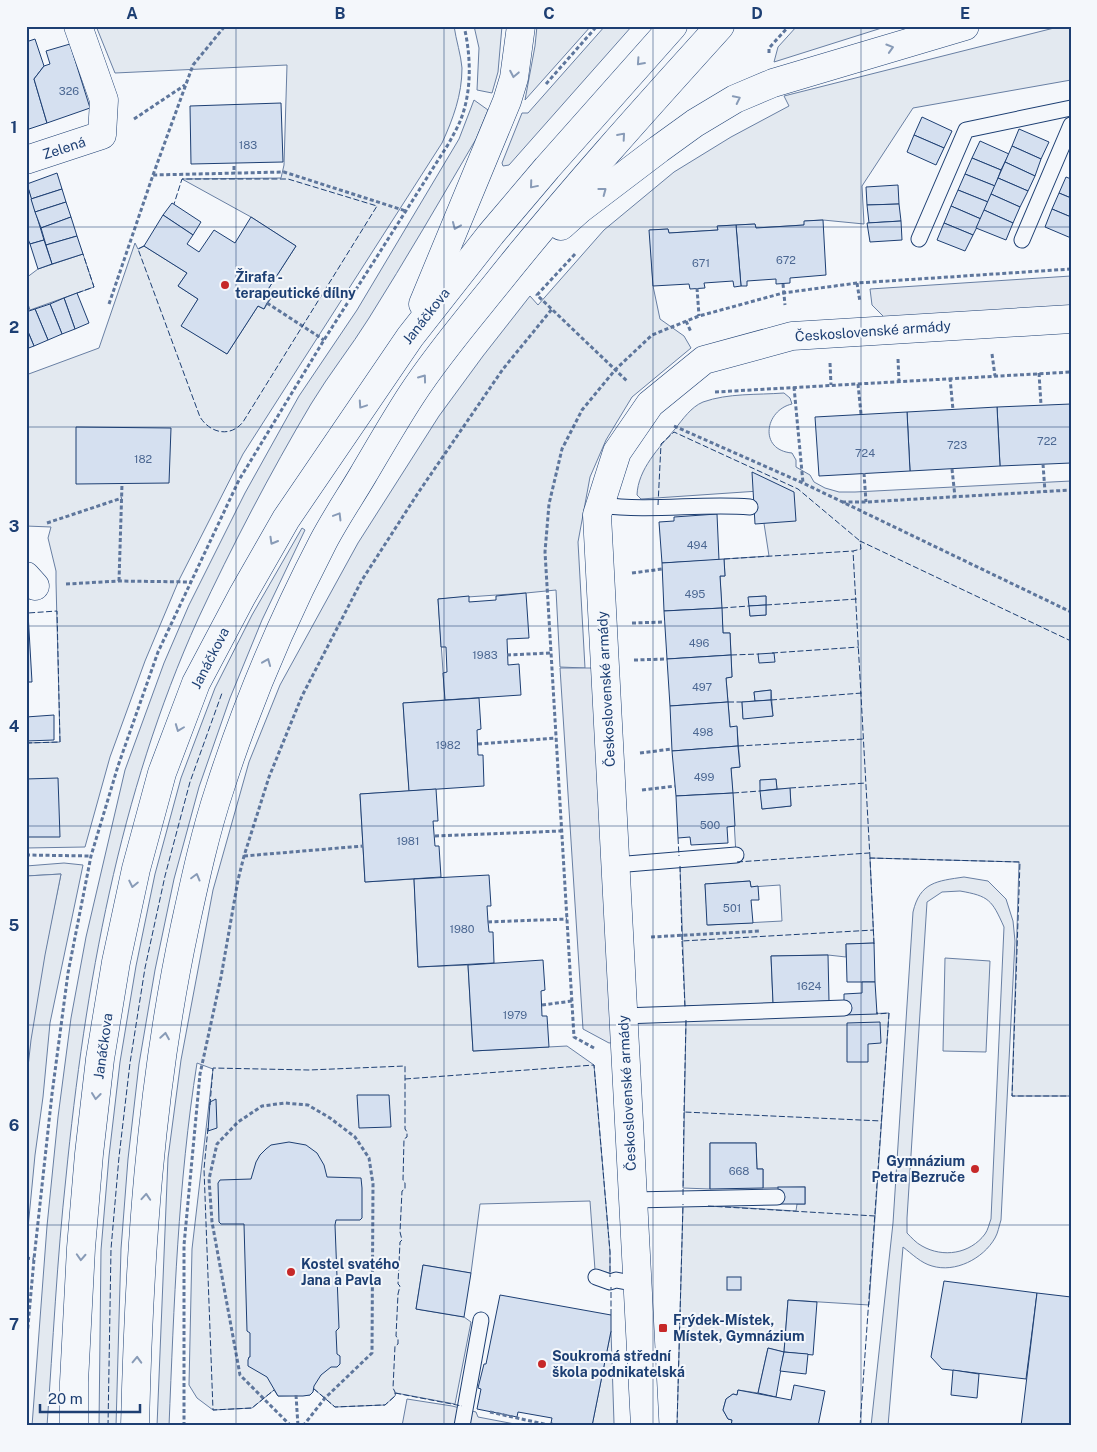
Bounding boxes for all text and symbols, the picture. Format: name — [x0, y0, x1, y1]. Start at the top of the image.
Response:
text: A — [126, 4, 138, 23]
text: B — [335, 4, 346, 23]
text: C — [543, 4, 555, 23]
text: D — [751, 4, 763, 23]
text: E — [960, 4, 970, 23]
one-way arrow — [886, 43, 894, 53]
one-way arrow — [637, 57, 646, 66]
one-way arrow — [509, 70, 520, 79]
house number: 326 — [59, 85, 79, 97]
one-way arrow — [731, 95, 740, 105]
text: 1 — [11, 118, 17, 137]
one-way arrow — [616, 132, 625, 141]
street label: Zelená — [40, 134, 88, 162]
house number: 183 — [239, 139, 257, 151]
one-way arrow — [530, 179, 539, 188]
one-way arrow — [597, 188, 607, 197]
one-way arrow — [452, 221, 463, 230]
house number: 672 — [776, 254, 796, 266]
house number: 671 — [692, 257, 710, 269]
place label: Žirafa - terapeutické dílny — [235, 268, 356, 301]
marker: Žirafa - terapeutické dílny — [219, 279, 231, 291]
street label: Janáčkova — [399, 285, 453, 347]
street label: Československé armády — [794, 317, 952, 344]
text: 2 — [9, 318, 19, 337]
one-way arrow — [417, 374, 426, 384]
one-way arrow — [359, 400, 368, 409]
house number: 722 — [1037, 435, 1057, 447]
house number: 723 — [947, 439, 967, 451]
house number: 724 — [855, 447, 875, 459]
house number: 182 — [134, 453, 153, 465]
one-way arrow — [331, 513, 341, 522]
text: 3 — [9, 517, 19, 536]
one-way arrow — [269, 536, 279, 545]
house number: 494 — [687, 539, 707, 551]
house number: 495 — [685, 588, 705, 600]
street label: Československé armády — [593, 610, 618, 768]
street label: Janáčkova — [188, 625, 232, 691]
house number: 496 — [689, 637, 709, 649]
house number: 1983 — [472, 649, 498, 661]
one-way arrow — [261, 658, 271, 667]
house number: 497 — [692, 681, 712, 693]
text: 4 — [9, 717, 20, 736]
one-way arrow — [175, 723, 185, 732]
house number: 498 — [693, 726, 713, 738]
house number: 1982 — [436, 739, 461, 751]
house number: 499 — [694, 771, 714, 783]
house number: 500 — [700, 819, 720, 831]
house number: 1981 — [397, 835, 419, 847]
one-way arrow — [190, 872, 201, 881]
one-way arrow — [128, 879, 139, 888]
house number: 501 — [723, 902, 741, 914]
text: 5 — [9, 916, 20, 935]
house number: 1980 — [449, 923, 475, 935]
house number: 1624 — [797, 980, 821, 992]
house number: 1979 — [503, 1009, 527, 1021]
street label: Janáčkova — [90, 1012, 116, 1080]
street label: Československé armády — [614, 1014, 639, 1172]
one-way arrow — [159, 1032, 169, 1040]
one-way arrow — [91, 1092, 102, 1100]
text: 6 — [9, 1116, 19, 1135]
place label: Gymnázium Petra Bezruče — [871, 1153, 965, 1185]
marker: Gymnázium Petra Bezruče — [969, 1163, 981, 1175]
house number: 668 — [729, 1165, 749, 1177]
one-way arrow — [140, 1193, 151, 1201]
one-way arrow — [75, 1254, 86, 1262]
place label: Kostel svatého Jana a Pavla — [301, 1256, 399, 1288]
marker: Kostel svatého Jana a Pavla — [285, 1266, 297, 1278]
place label: Frýdek-Místek, Místek, Gymnázium — [673, 1312, 804, 1344]
text: 7 — [9, 1315, 19, 1334]
marker: Frýdek-Místek, Místek, Gymnázium — [657, 1322, 669, 1334]
place label: Soukromá střední škola podnikatelská — [552, 1348, 685, 1380]
one-way arrow — [131, 1355, 142, 1363]
marker: Soukromá střední škola podnikatelská — [536, 1358, 548, 1370]
scale bar — [40, 1382, 140, 1414]
text: 20 m — [48, 1390, 83, 1407]

